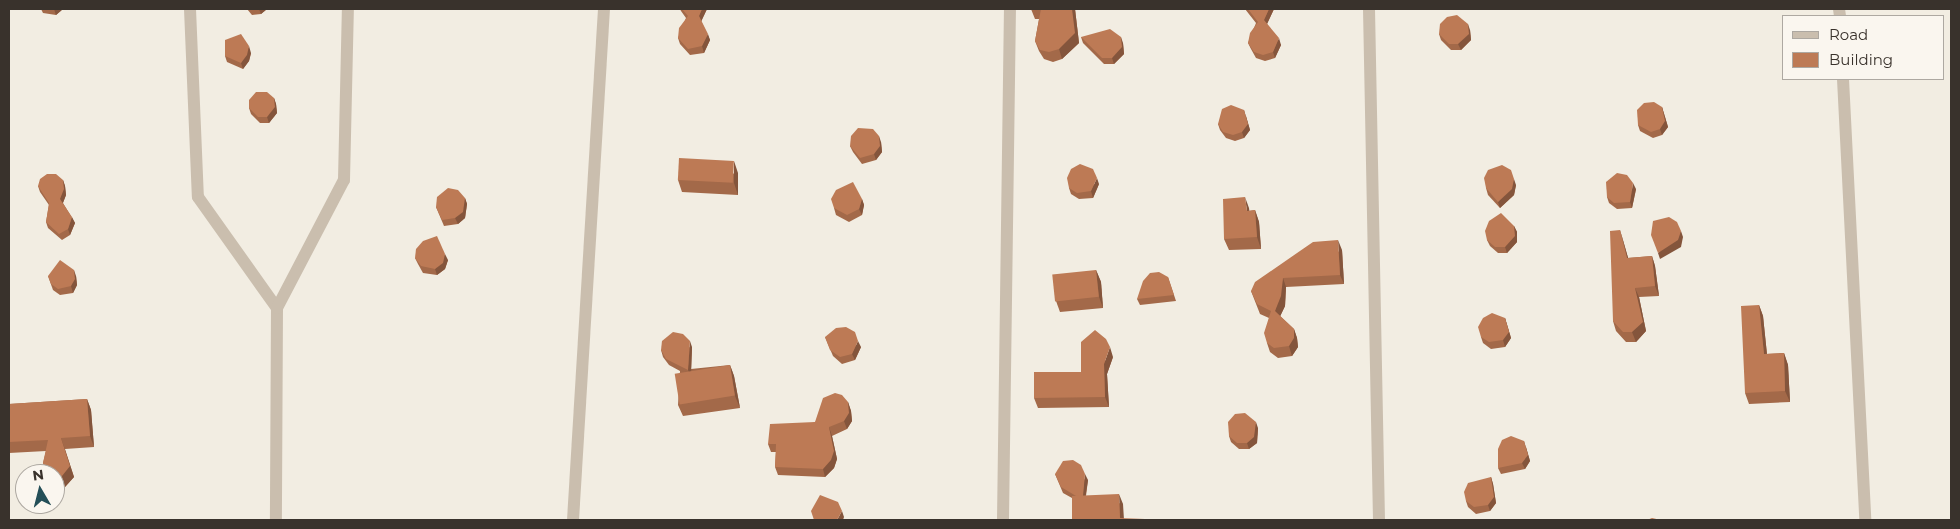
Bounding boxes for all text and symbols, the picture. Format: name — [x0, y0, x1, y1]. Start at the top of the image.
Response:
legend — [1782, 15, 1945, 80]
text: Road — [1829, 25, 1868, 44]
text: Building — [1829, 50, 1893, 69]
north arrow — [15, 464, 65, 514]
text: N — [31, 465, 45, 485]

